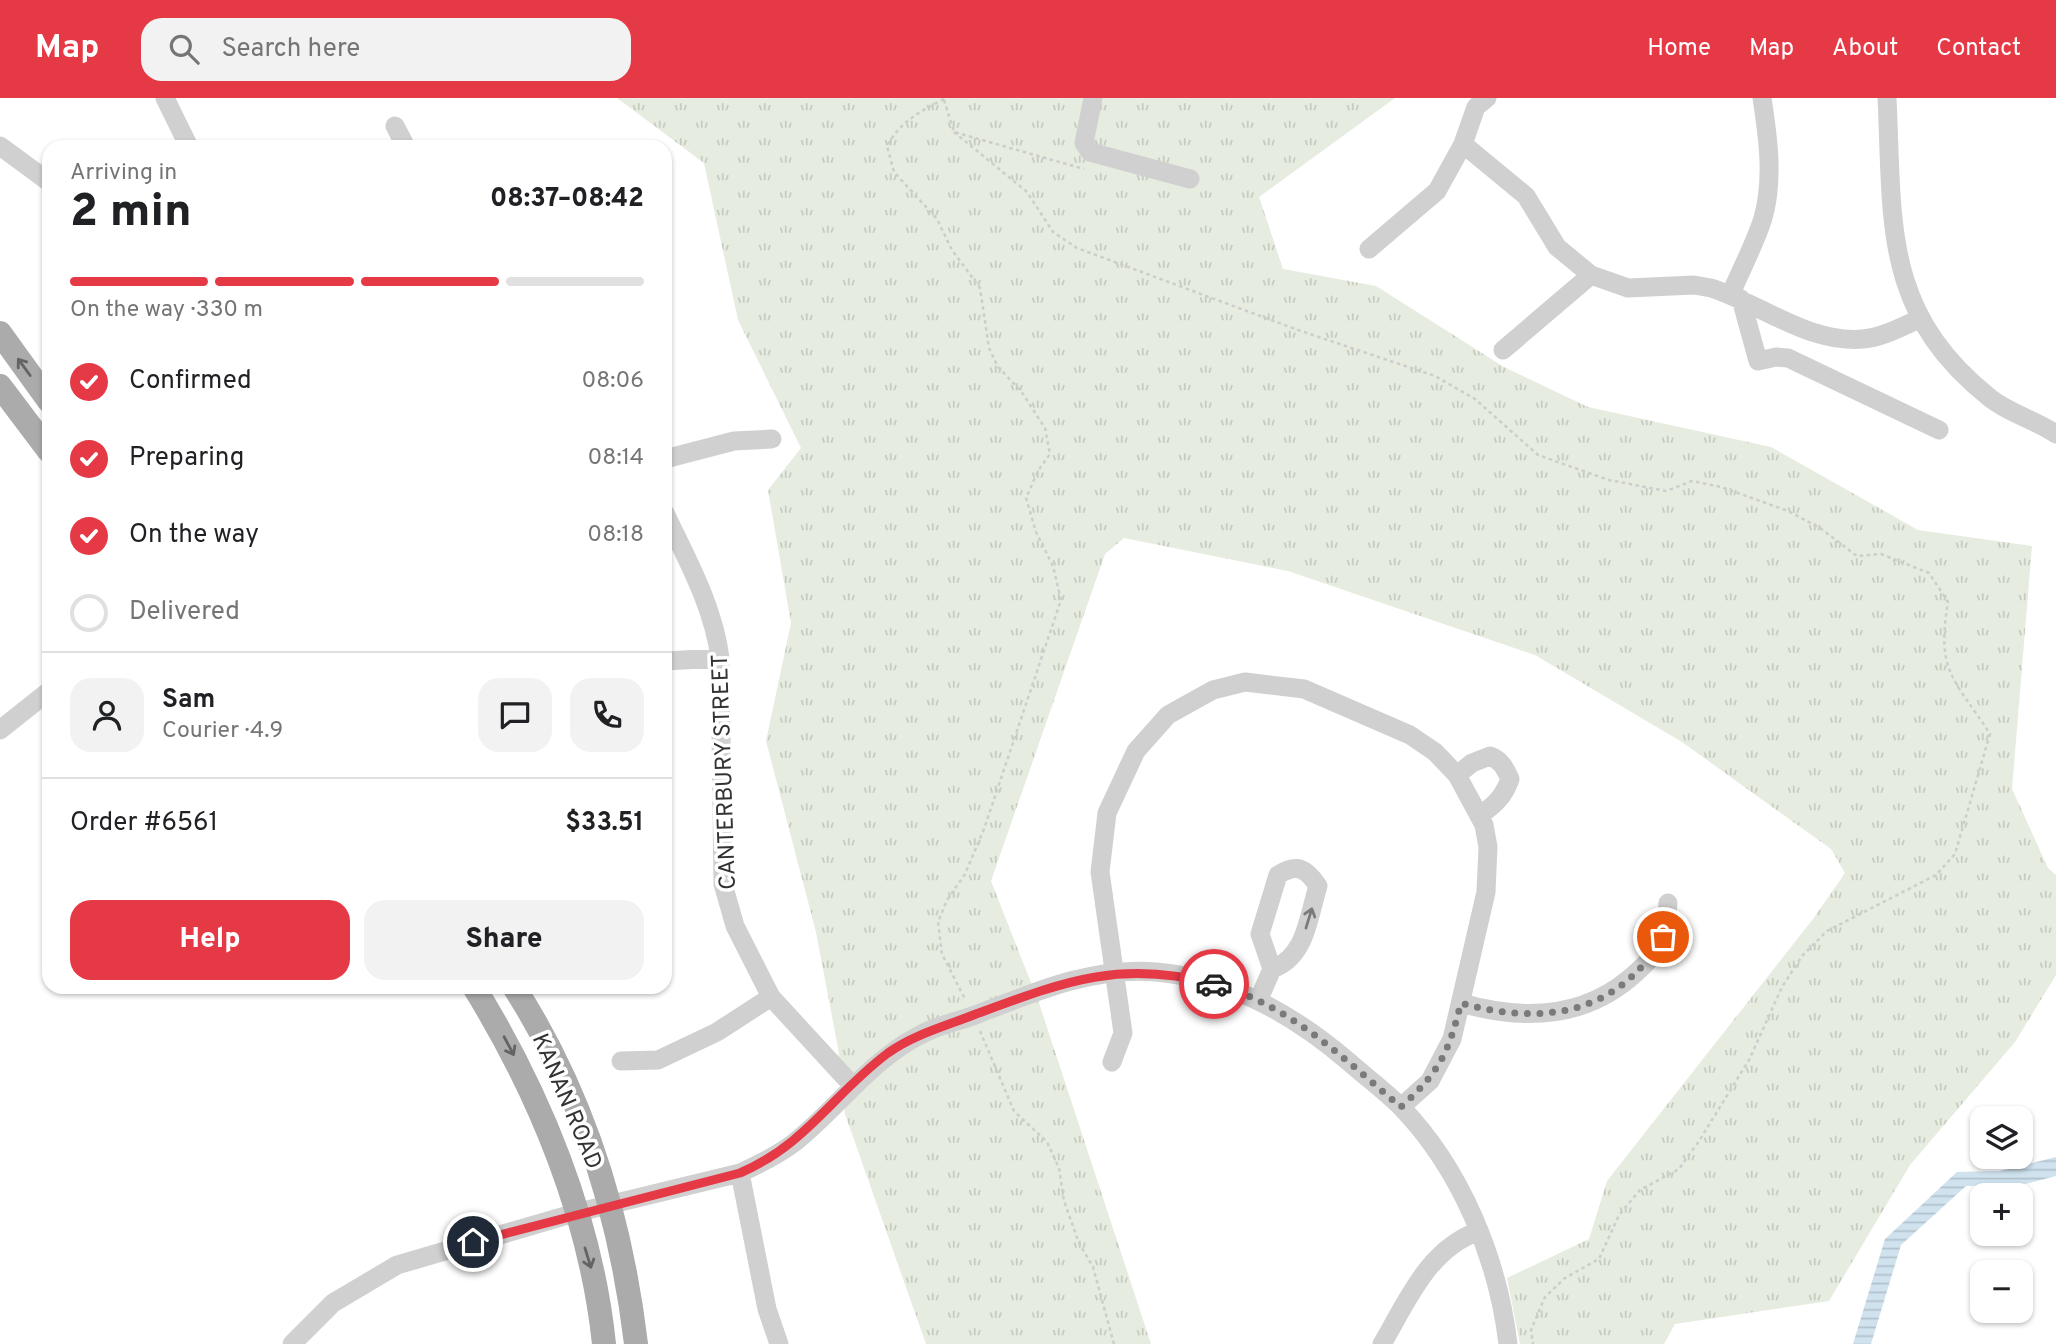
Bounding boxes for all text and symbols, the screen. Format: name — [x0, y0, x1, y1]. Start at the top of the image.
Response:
search box — [141, 18, 631, 81]
text: Map — [35, 28, 99, 70]
icon: search — [165, 30, 203, 68]
text: Search here — [221, 33, 360, 66]
text: Home — [1647, 34, 1711, 64]
text: Map — [1749, 34, 1794, 64]
text: About — [1832, 34, 1898, 64]
text: Contact — [1936, 34, 2021, 64]
text: Arriving in — [70, 159, 177, 188]
text: 08:37–08:42 — [490, 183, 644, 216]
text: 2 min — [70, 184, 192, 243]
text: On the way · 330 m — [70, 296, 263, 325]
one-way arrow — [17, 358, 31, 377]
icon: check — [70, 363, 108, 401]
text: Confirmed — [129, 365, 252, 398]
text: 08:06 — [582, 367, 644, 396]
icon: check — [70, 440, 108, 478]
text: Preparing — [129, 442, 244, 475]
text: 08:14 — [588, 444, 644, 473]
icon: check — [70, 517, 108, 555]
text: On the way — [129, 519, 259, 552]
text: 08:18 — [587, 521, 644, 550]
text: Delivered — [129, 596, 240, 629]
street label: CANTERBURY STREET — [707, 654, 744, 890]
button: person — [70, 678, 144, 752]
button: chat — [478, 678, 552, 752]
button: phone — [570, 678, 644, 752]
text: Sam — [162, 684, 215, 717]
text: Courier · 4.9 — [162, 717, 283, 746]
text: Order #6561 — [70, 807, 218, 840]
text: $33.51 — [565, 807, 644, 840]
button: Help — [70, 900, 350, 980]
button: Share — [364, 900, 644, 980]
one-way arrow — [1303, 907, 1316, 929]
pin — [1633, 907, 1693, 967]
icon: bag — [1644, 918, 1682, 956]
courier — [1179, 949, 1249, 1019]
icon: car — [1195, 965, 1233, 1003]
street label: KANAN ROAD — [524, 1030, 607, 1174]
one-way arrow — [502, 1035, 516, 1055]
map controls — [1970, 1106, 2033, 1323]
button: layers — [1970, 1106, 2033, 1169]
button: + — [1970, 1183, 2033, 1246]
pin — [443, 1212, 503, 1272]
icon: home — [454, 1223, 492, 1261]
one-way arrow — [583, 1247, 596, 1269]
button: − — [1970, 1260, 2033, 1323]

